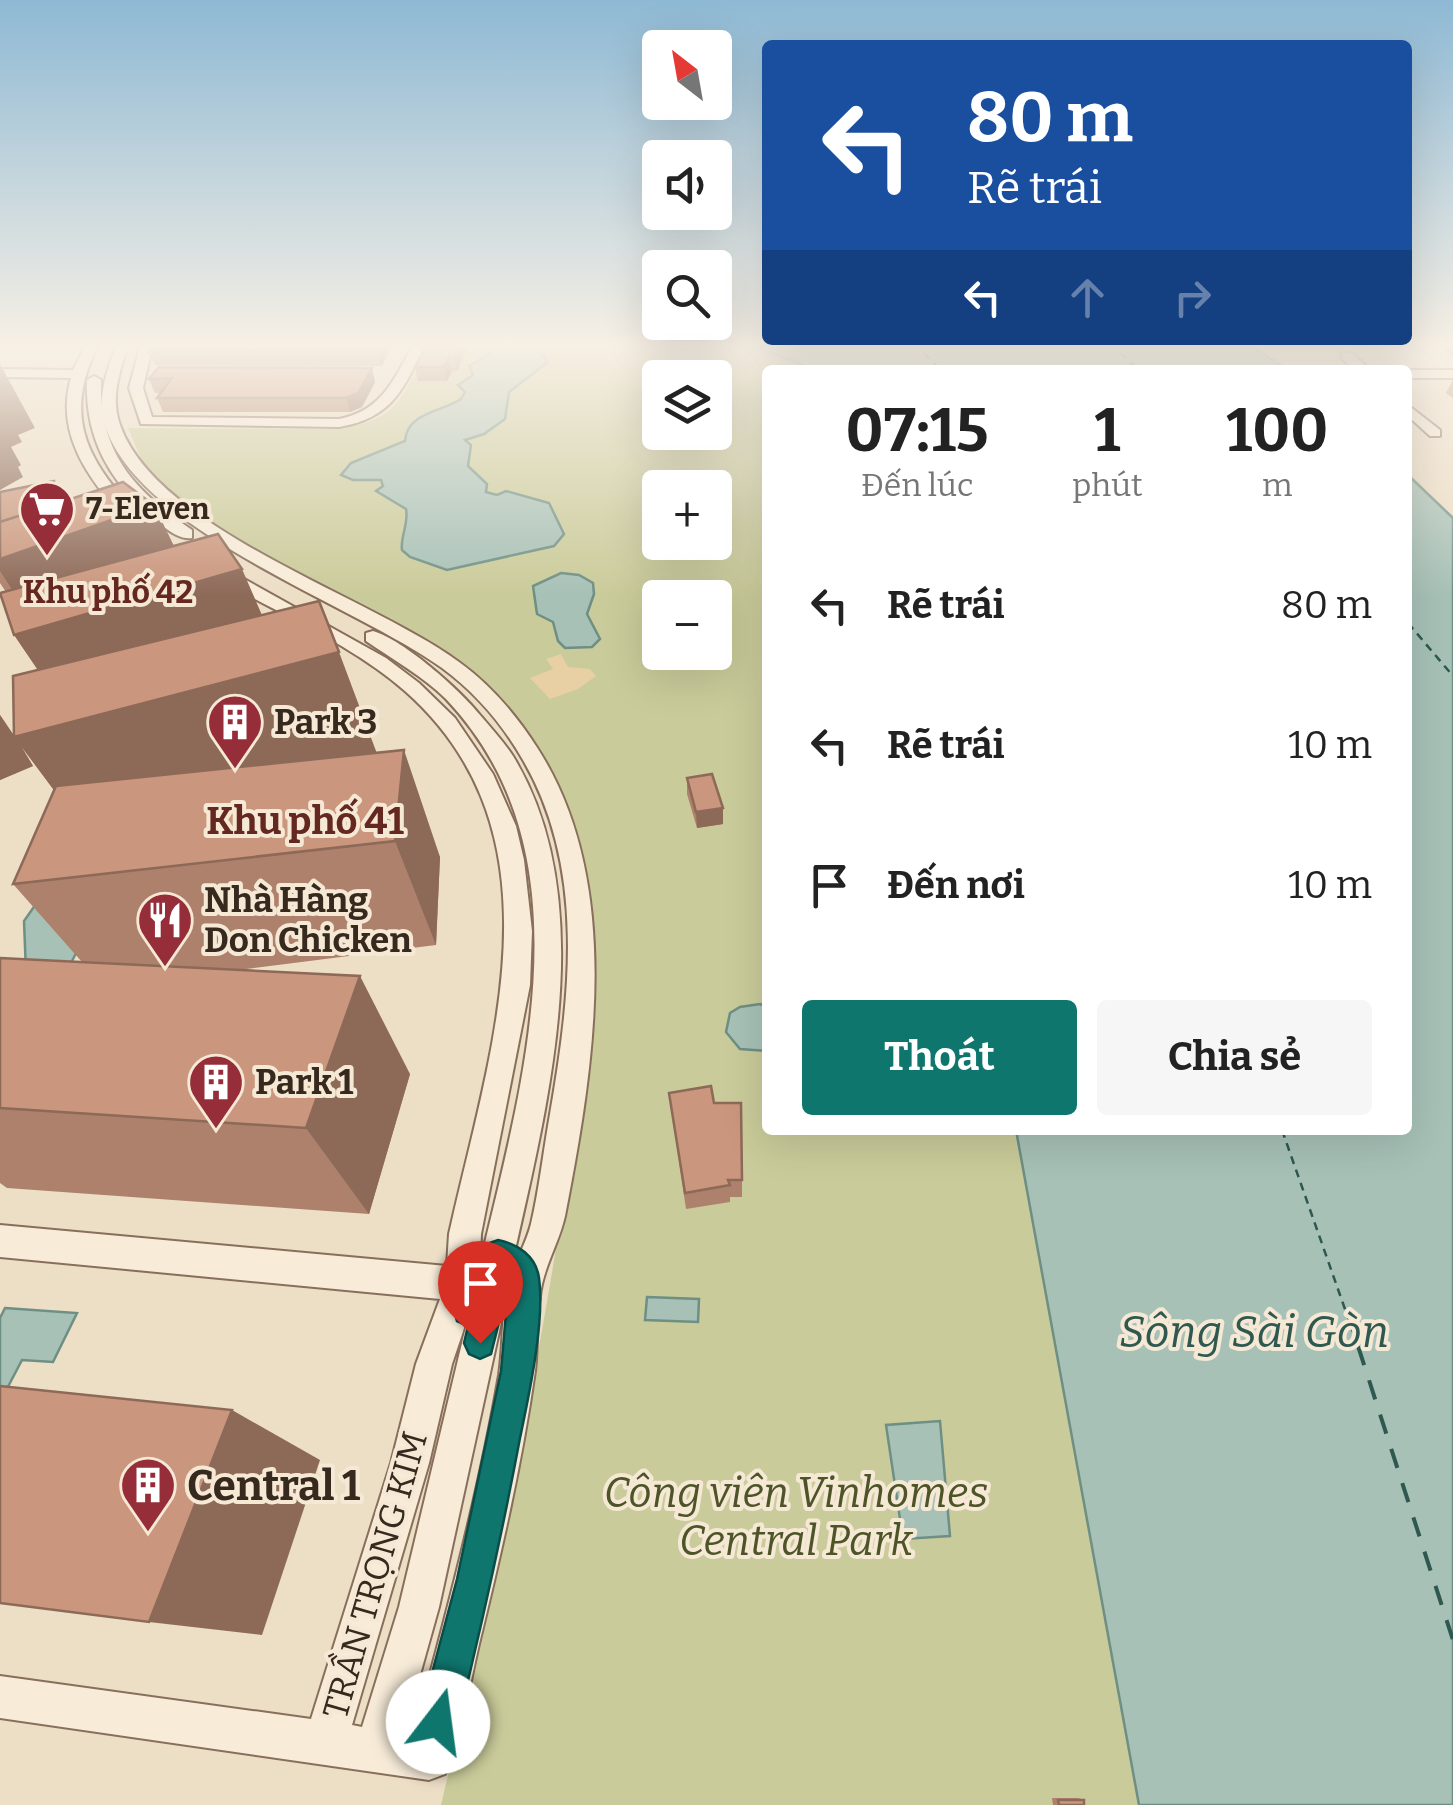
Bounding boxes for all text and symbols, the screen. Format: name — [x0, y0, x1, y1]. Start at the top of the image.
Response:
north arrow — [642, 30, 732, 120]
map controls — [642, 30, 732, 670]
text: 80 m — [967, 76, 1133, 160]
icon: left — [802, 80, 932, 210]
button: sound — [642, 140, 732, 230]
text: Rẽ trái — [967, 161, 1102, 215]
button: search — [642, 250, 732, 340]
icon: left — [955, 270, 1010, 325]
icon: ahead — [1060, 270, 1115, 325]
icon: right — [1165, 270, 1220, 325]
button: layers — [642, 360, 732, 450]
text: 07:15 — [846, 395, 989, 467]
text: 1 — [1095, 395, 1120, 467]
text: 100 — [1226, 395, 1328, 467]
text: Đến lúc — [861, 466, 973, 504]
text: phút — [1072, 466, 1143, 504]
text: m — [1262, 466, 1293, 504]
button: + — [642, 470, 732, 560]
supermarket icon: 7-Eleven — [17, 479, 77, 558]
place label: 7-Eleven — [86, 491, 210, 527]
district label: Khu phố 42 — [23, 572, 193, 611]
icon: left — [802, 578, 857, 633]
button: − — [642, 580, 732, 670]
text: Rẽ trái — [887, 582, 1005, 628]
text: 80 m — [1281, 582, 1372, 628]
building icon: Park 3 — [205, 692, 265, 771]
place label: Park 3 — [274, 701, 377, 743]
icon: left — [802, 718, 857, 773]
text: Rẽ trái — [887, 722, 1005, 768]
text: 10 m — [1288, 722, 1372, 768]
district label: Khu phố 41 — [206, 798, 404, 844]
icon: arrive — [802, 858, 857, 913]
text: Đến nơi — [887, 862, 1025, 908]
text: 10 m — [1288, 862, 1372, 908]
place label: Nhà Hàng Don Chicken — [204, 879, 412, 961]
restaurant icon: Nhà Hàng Don Chicken — [135, 890, 195, 969]
button: Thoát — [802, 1000, 1077, 1115]
button: Chia sẻ — [1097, 1000, 1372, 1115]
building icon: Park 1 — [186, 1052, 246, 1131]
place label: Park 1 — [255, 1061, 353, 1103]
pin — [438, 1241, 523, 1344]
icon: arrive — [453, 1256, 508, 1311]
water label: Sông Sài Gòn — [1119, 1305, 1389, 1359]
street label: TRẦN TRỌNG KIM — [311, 1426, 436, 1723]
building icon: Central 1 — [118, 1455, 178, 1534]
place label: Central 1 — [187, 1461, 360, 1511]
park label: Công viên Vinhomes Central Park — [604, 1468, 988, 1566]
position arrow — [386, 1670, 490, 1774]

